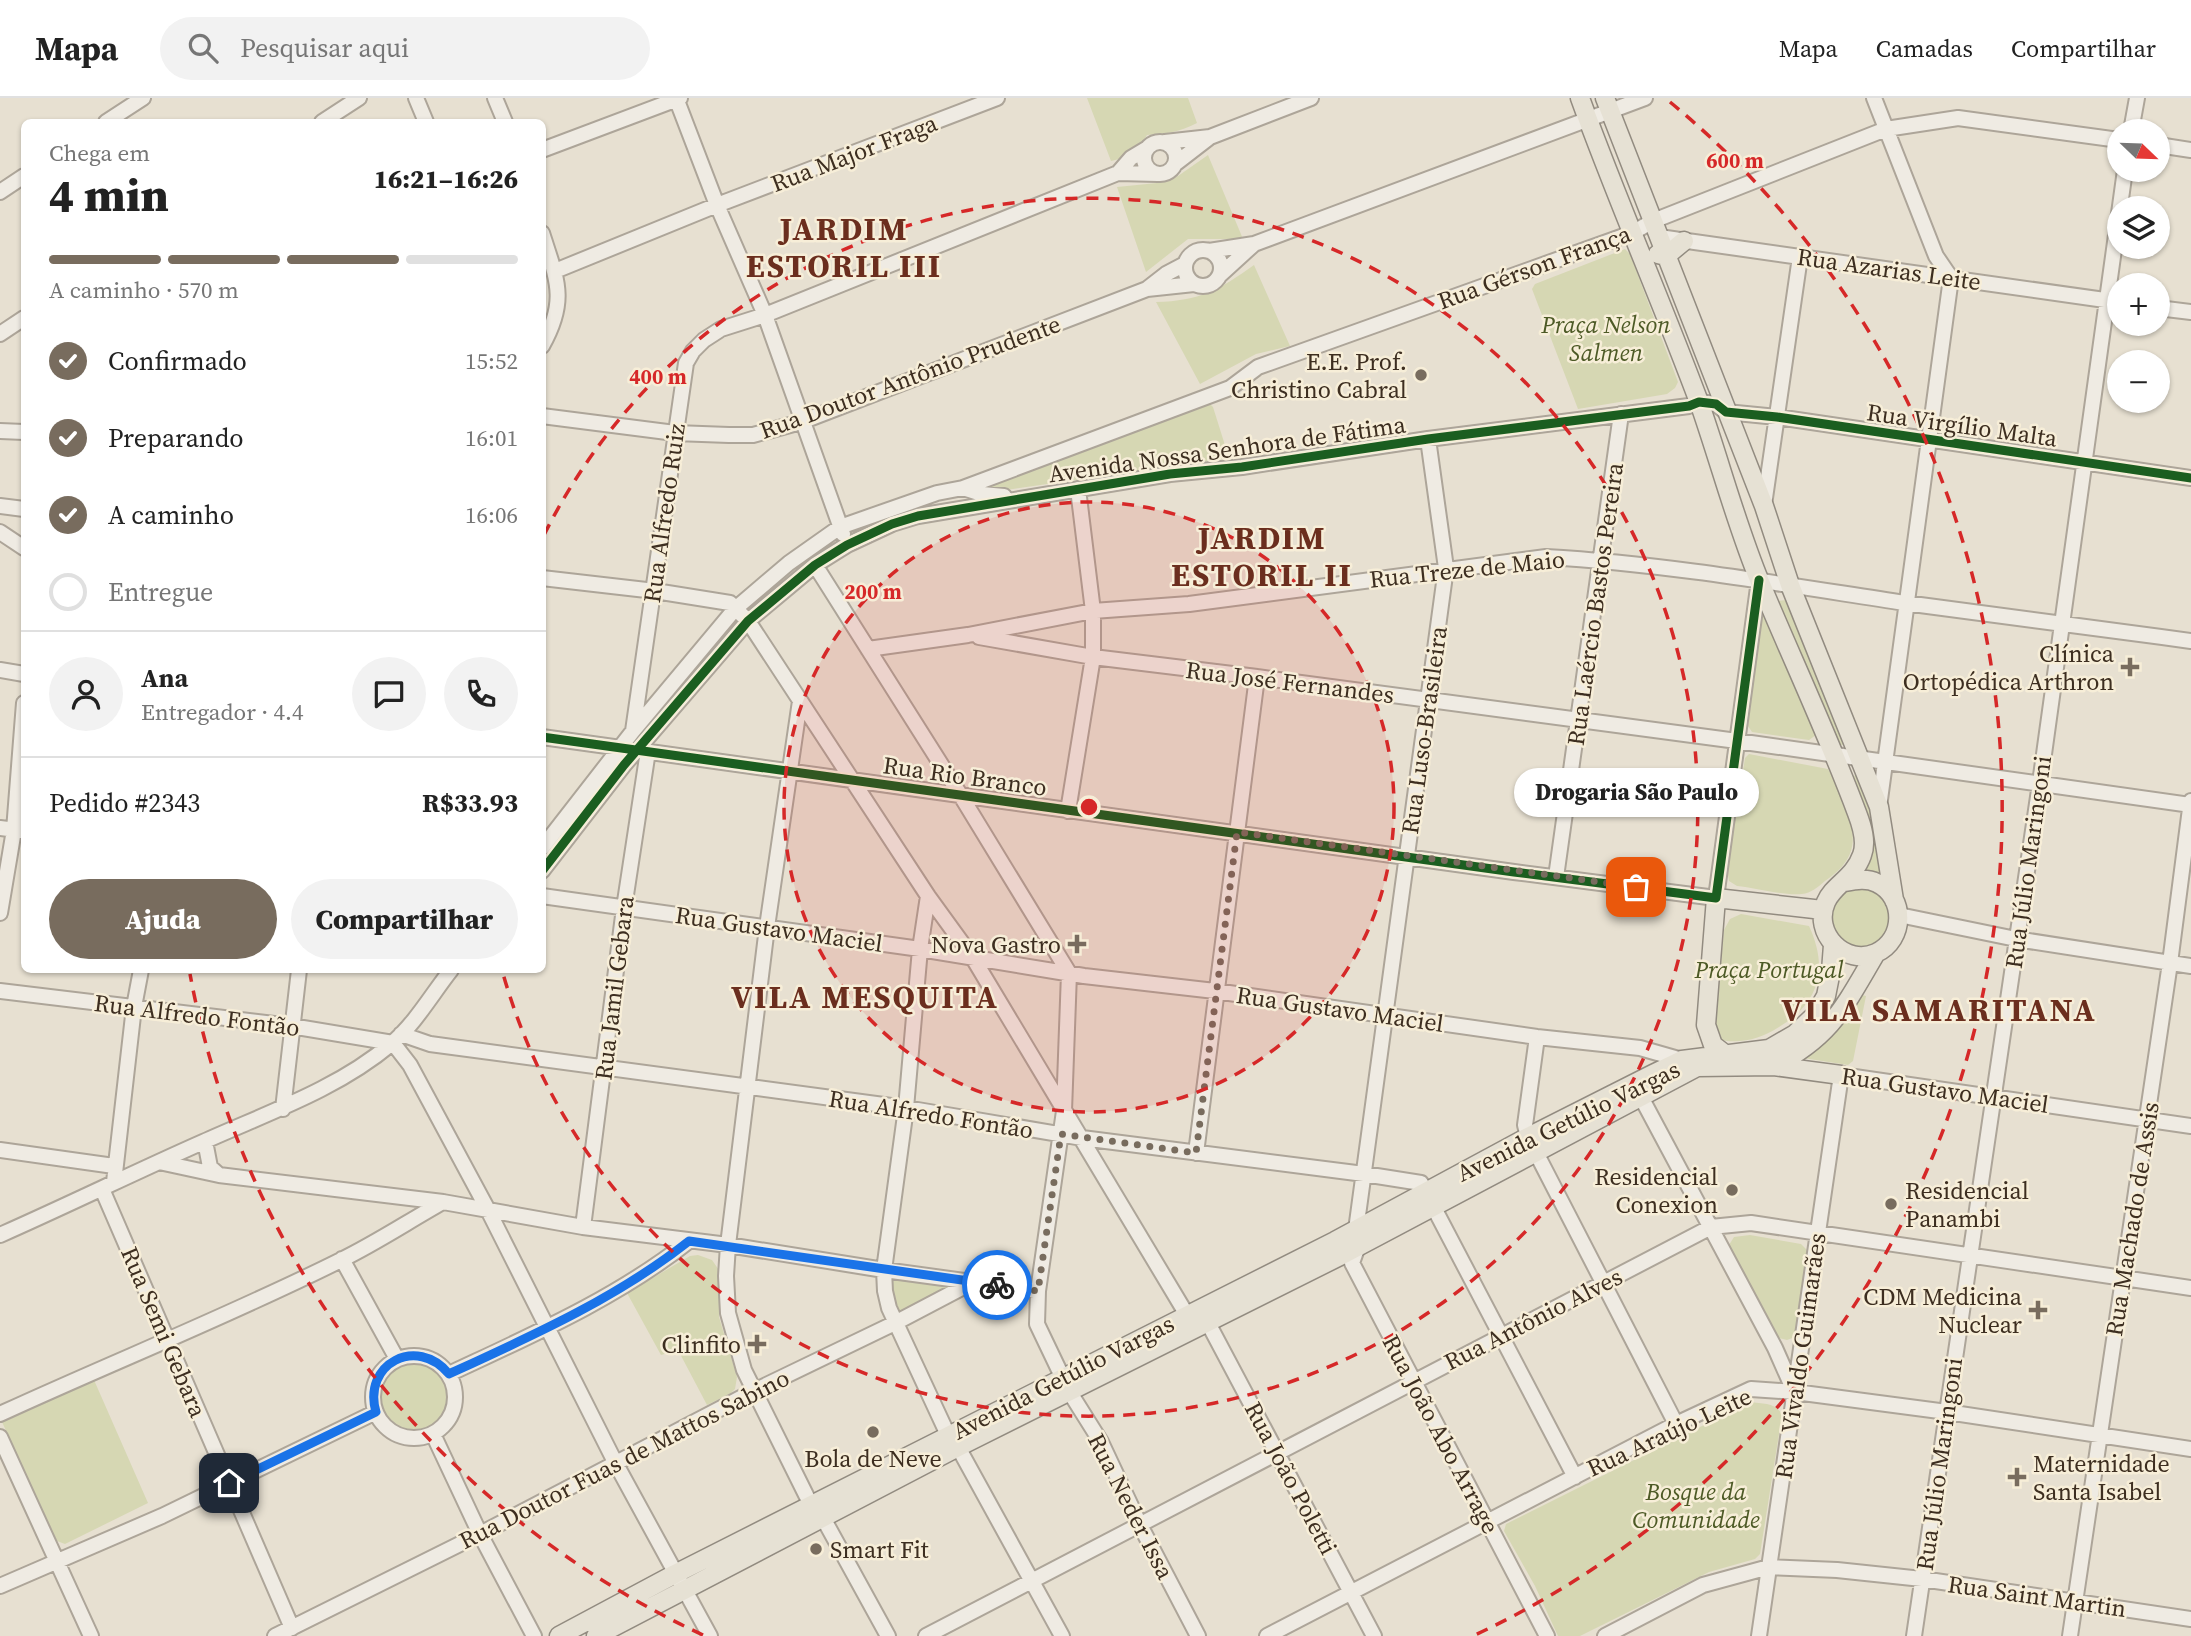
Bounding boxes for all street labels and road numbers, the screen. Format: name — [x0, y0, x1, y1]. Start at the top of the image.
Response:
street label: Rua Major Fraga — [766, 106, 943, 200]
street label: Rua Gérson França — [1433, 216, 1636, 317]
street label: Rua Azarias Leite — [1795, 240, 1983, 298]
street label: Rua Doutor Antônio Prudente — [755, 307, 1065, 447]
street label: Rua Virgílio Malta — [1865, 395, 2060, 455]
street label: Avenida Nossa Senhora de Fátima — [1046, 407, 1408, 490]
street label: Rua Alfredo Ruiz — [635, 421, 693, 605]
street label: Rua Laércio Bastos Pereira — [1559, 460, 1631, 748]
street label: Rua Treze de Maio — [1368, 542, 1566, 596]
street label: Rua Luso-Brasileira — [1393, 623, 1455, 836]
street label: Rua José Fernandes — [1184, 653, 1396, 711]
street label: Rua Rio Branco — [881, 748, 1049, 804]
street label: Rua Júlio Maringoni — [1997, 753, 2059, 971]
street label: Rua Jamil Gebara — [586, 893, 642, 1082]
street label: Rua Gustavo Maciel — [673, 898, 885, 960]
street label: Rua Gustavo Maciel — [1234, 978, 1446, 1040]
street label: Rua Alfredo Fontão — [92, 986, 302, 1044]
street label: Avenida Getúlio Vargas — [1451, 1053, 1685, 1189]
street label: Rua Gustavo Maciel — [1839, 1059, 2051, 1121]
street label: Rua Alfredo Fontão — [826, 1082, 1036, 1146]
street label: Rua Machado de Assis — [2097, 1099, 2167, 1339]
street label: Rua Vivaldo Guimarães — [1766, 1231, 1834, 1481]
street label: Rua Semi Gebara — [113, 1242, 215, 1423]
street label: Rua Antônio Alves — [1438, 1260, 1628, 1378]
street label: Avenida Getúlio Vargas — [946, 1307, 1180, 1447]
street label: Rua João Abo Arrage — [1375, 1329, 1507, 1539]
street label: Rua Júlio Maringoni — [1908, 1355, 1970, 1573]
street label: Rua Doutor Fuas de Mattos Sabino — [453, 1361, 795, 1557]
street label: Rua Araújo Leite — [1581, 1379, 1757, 1485]
street label: Rua João Poletti — [1237, 1396, 1345, 1560]
street label: Rua Neder Issa — [1080, 1427, 1182, 1585]
street label: Rua Saint Martin — [1946, 1567, 2128, 1625]

